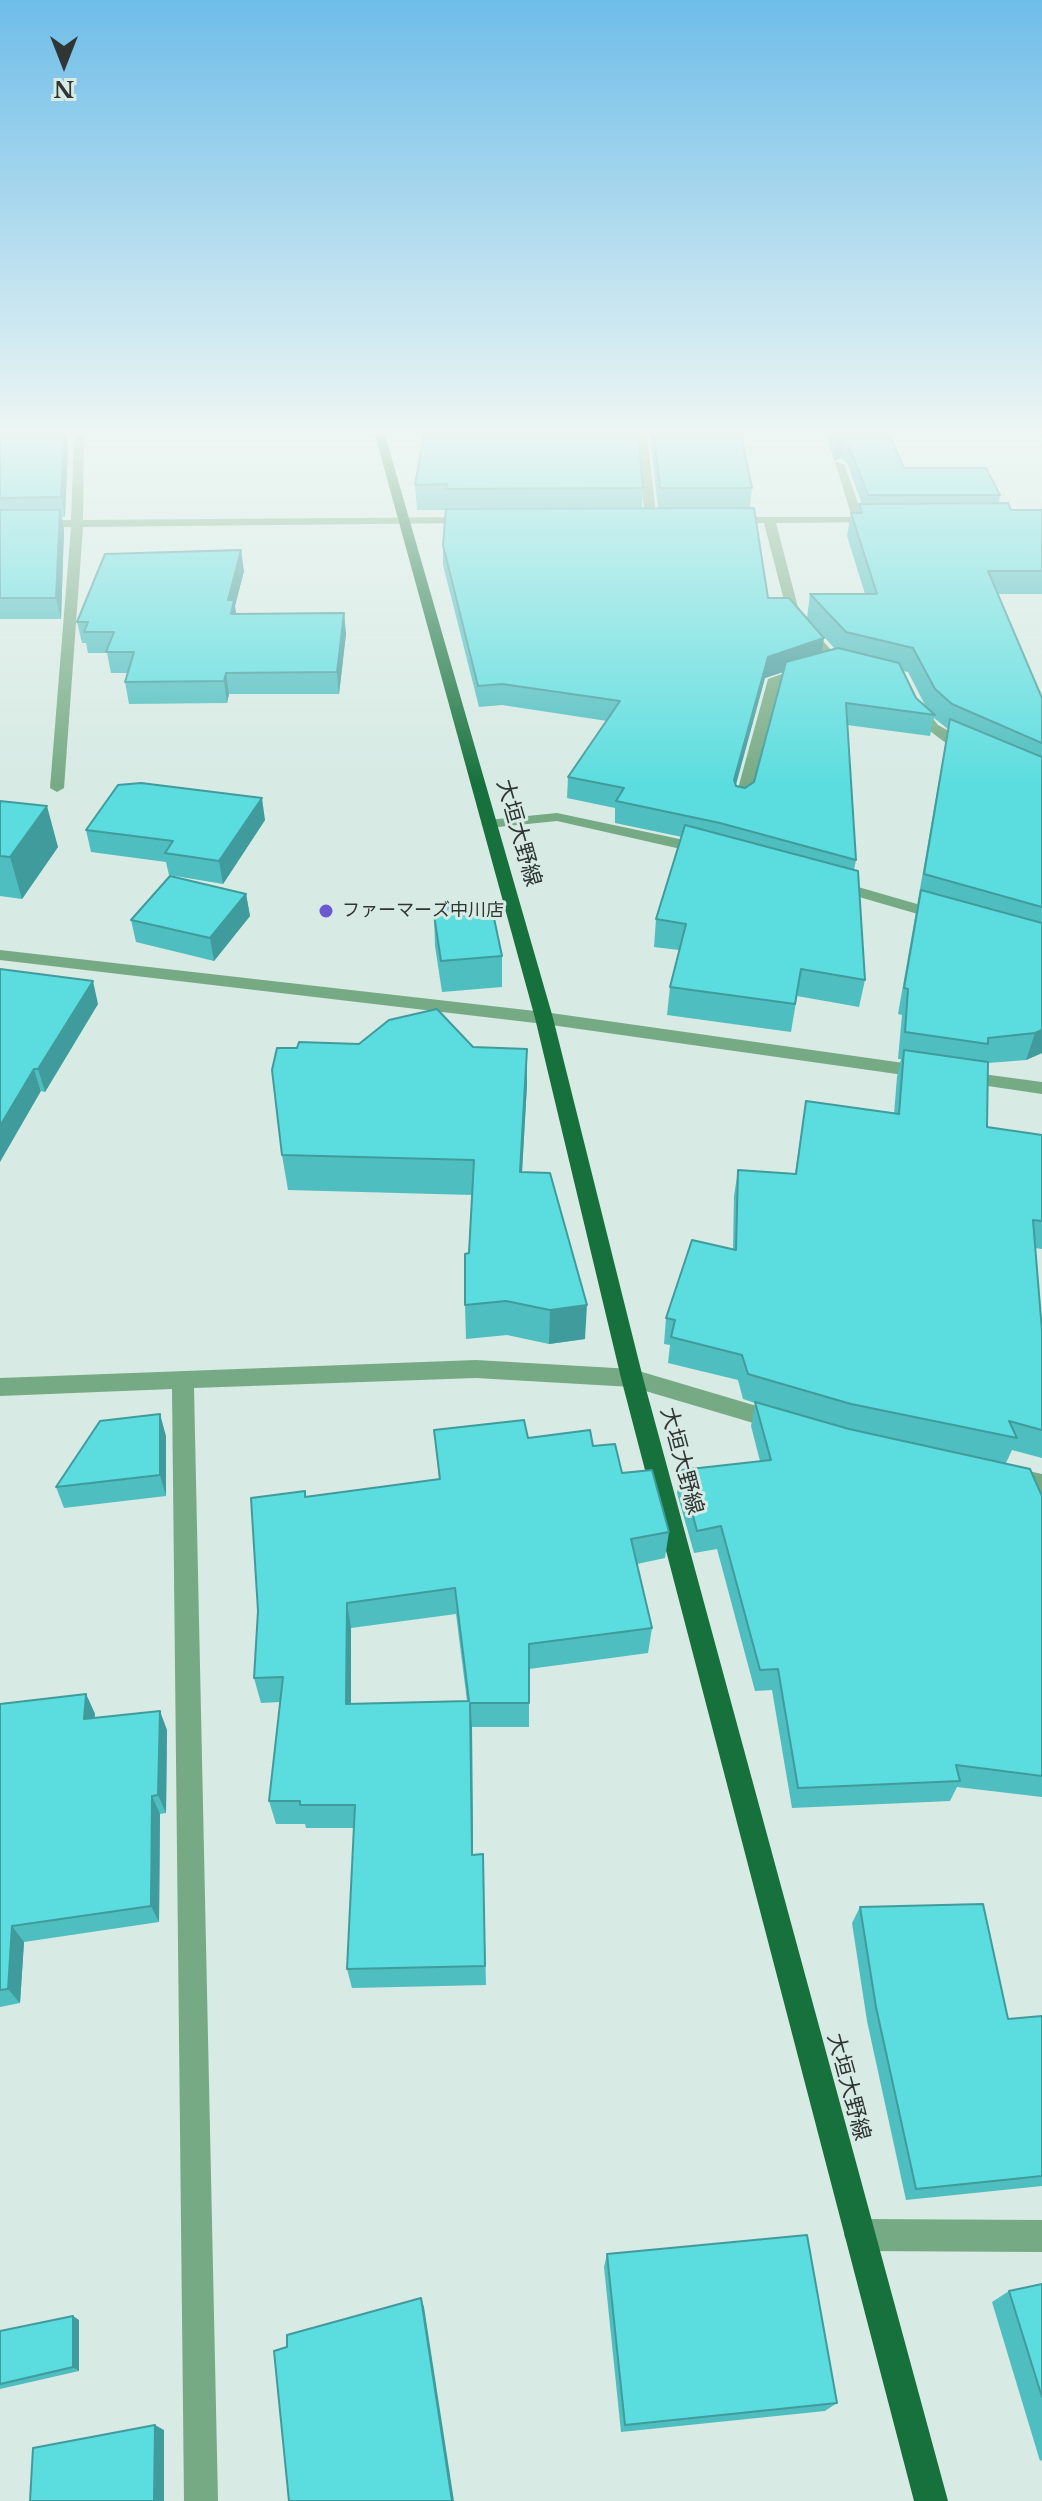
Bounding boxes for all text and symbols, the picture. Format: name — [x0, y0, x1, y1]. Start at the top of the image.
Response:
north arrow — [24, 24, 104, 104]
text: N — [54, 75, 74, 102]
street label: 大垣大野線 — [490, 776, 546, 890]
place label: ファーマーズ中川店 — [342, 900, 504, 922]
marker: ファーマーズ中川店 — [317, 902, 335, 920]
street label: 大垣大野線 — [654, 1404, 708, 1518]
street label: 大垣大野線 — [821, 2030, 875, 2144]

